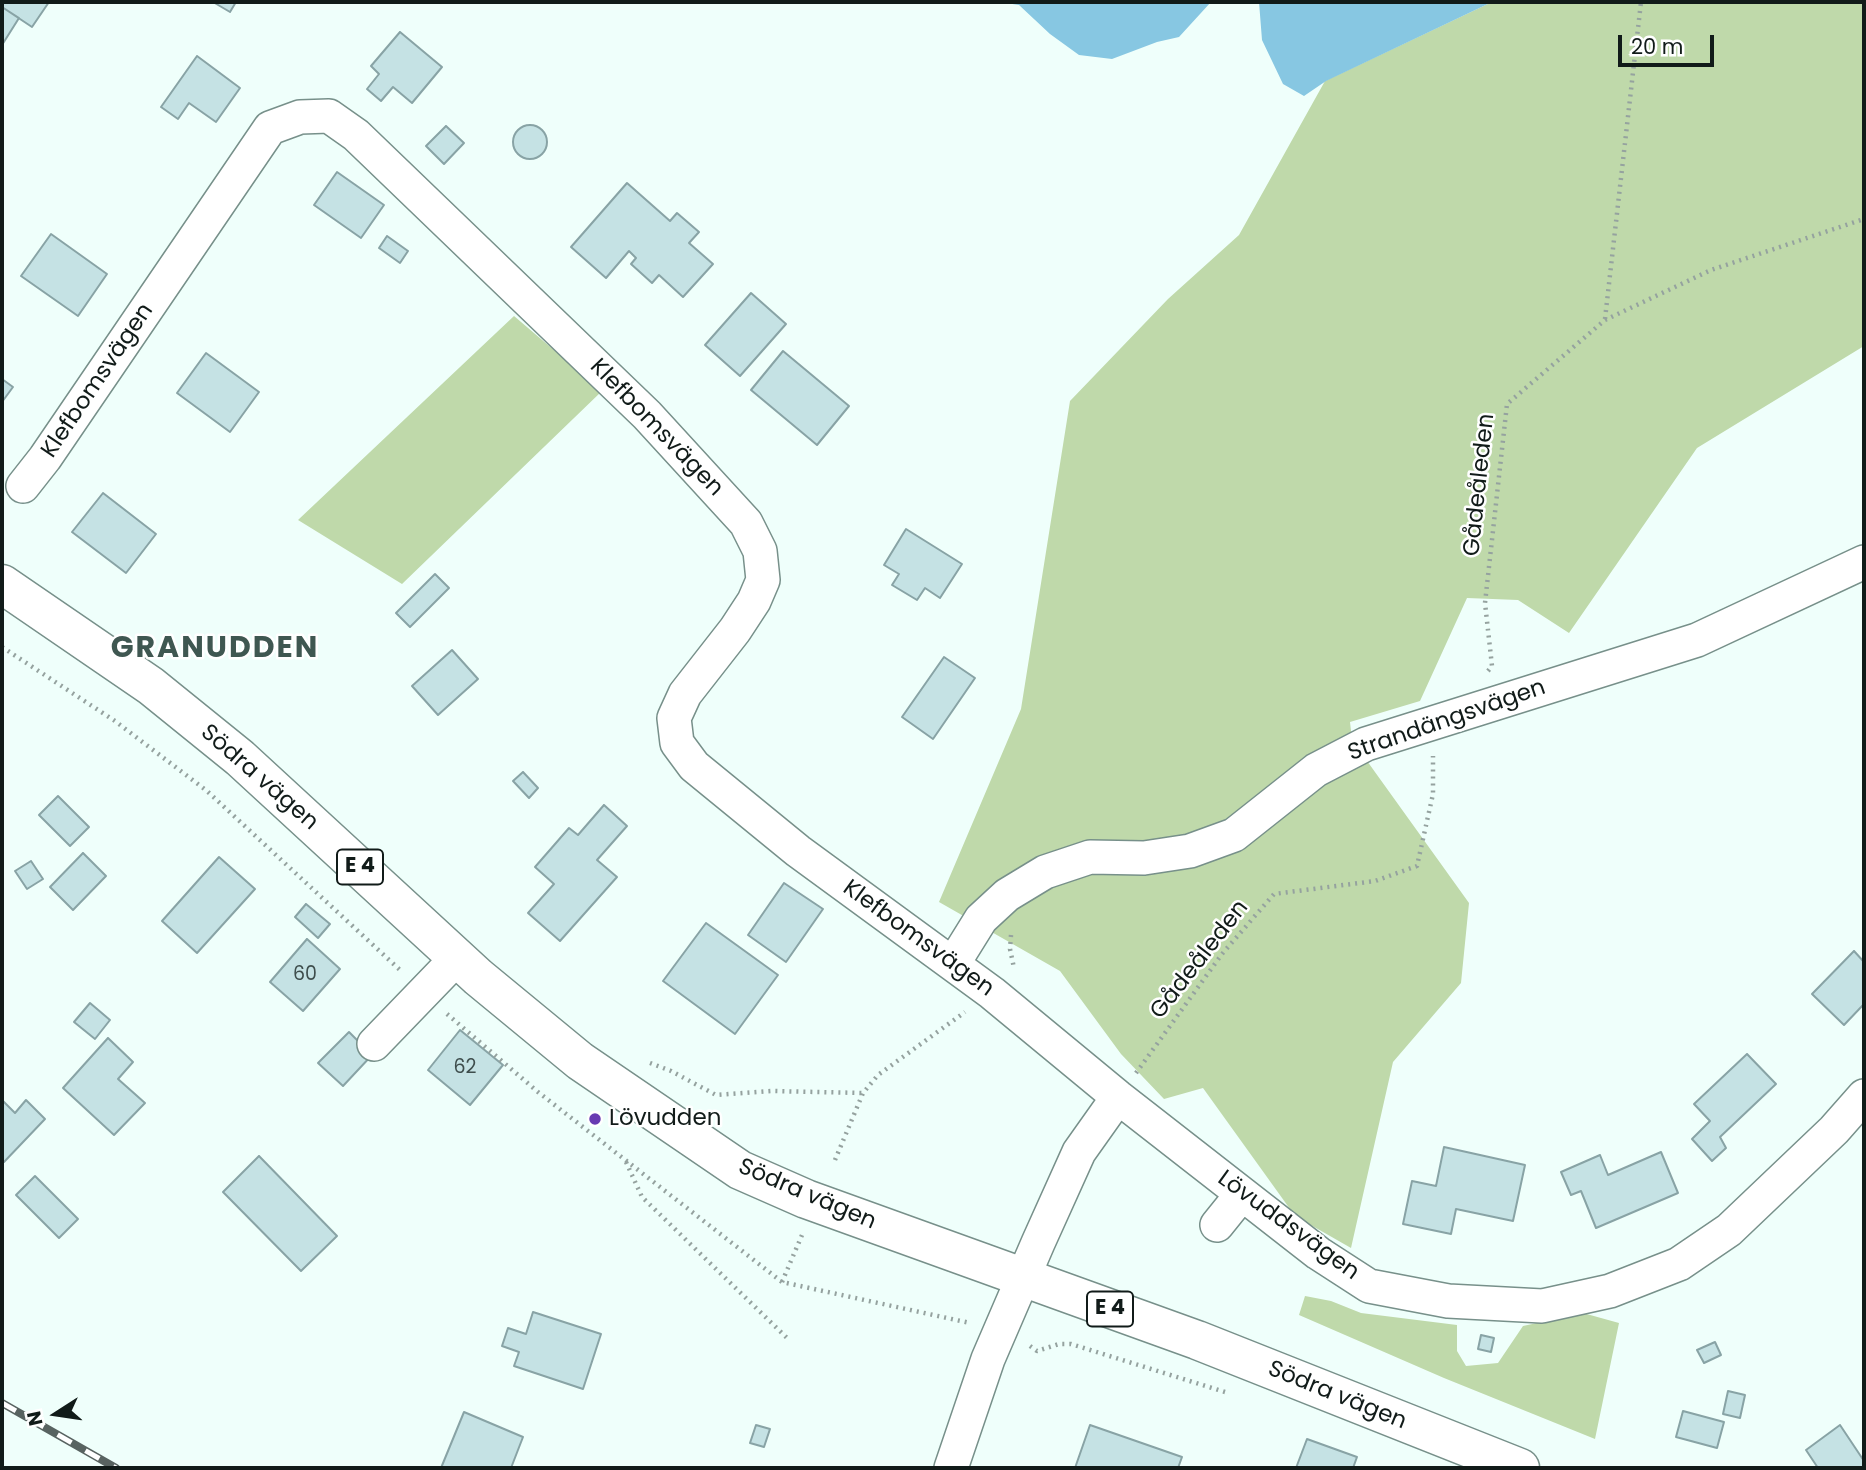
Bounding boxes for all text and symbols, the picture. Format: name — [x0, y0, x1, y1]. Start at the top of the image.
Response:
scale bar — [1621, 21, 1717, 65]
text: 20 m — [1631, 32, 1684, 61]
street label: Klefbomsvägen — [36, 299, 160, 463]
street label: Klefbomsvägen — [583, 354, 729, 502]
street label: Gådeåleden — [1459, 412, 1501, 558]
district label: GRANUDDEN — [112, 631, 318, 667]
street label: Strandängsvägen — [1345, 674, 1549, 768]
street label: Södra vägen — [194, 719, 324, 837]
road number: E 4 — [337, 850, 383, 884]
street label: Klefbomsvägen — [837, 875, 999, 1003]
street label: Gådeåleden — [1145, 895, 1255, 1025]
house number: 60 — [293, 964, 317, 986]
house number: 62 — [454, 1057, 476, 1079]
place label: Lövudden — [609, 1105, 721, 1133]
marker: Lövudden — [587, 1111, 603, 1127]
street label: Södra vägen — [734, 1154, 880, 1236]
street label: Lövuddsvägen — [1212, 1165, 1364, 1287]
road number: E 4 — [1087, 1292, 1133, 1326]
street label: Södra vägen — [1264, 1356, 1410, 1436]
north arrow — [21, 1379, 91, 1449]
text: N — [20, 1409, 50, 1428]

